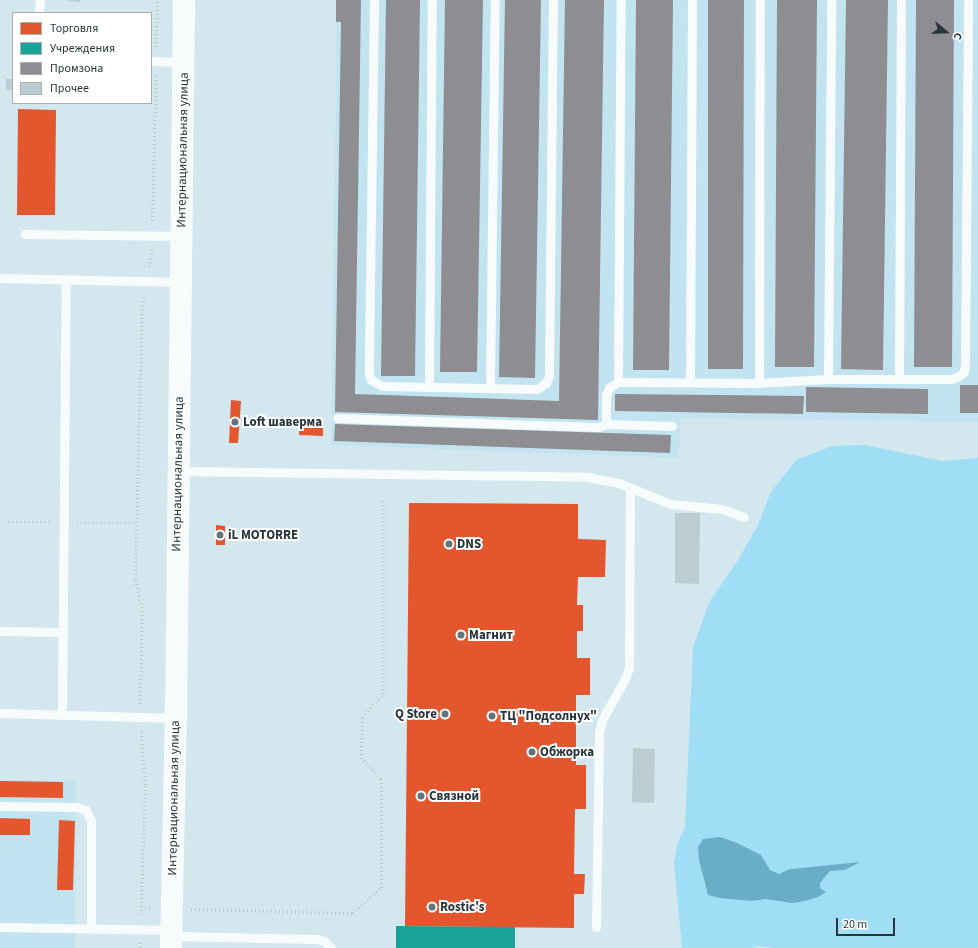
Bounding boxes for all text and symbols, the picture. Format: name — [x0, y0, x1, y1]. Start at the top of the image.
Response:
legend — [12, 12, 152, 104]
north arrow — [926, 12, 966, 52]
text: Торговля — [50, 20, 98, 37]
text: С — [950, 31, 966, 42]
text: Учреждения — [50, 40, 115, 57]
text: Промзона — [50, 60, 103, 77]
street label: Интернациональная улица — [174, 72, 192, 228]
text: Прочее — [50, 80, 89, 97]
street label: Интернациональная улица — [169, 396, 187, 552]
place label: Loft шаверма — [243, 414, 322, 430]
marker: Loft шаверма — [230, 417, 240, 427]
place label: iL MOTORRE — [228, 527, 298, 543]
marker: iL MOTORRE — [215, 530, 225, 540]
place label: DNS — [457, 536, 481, 552]
marker: DNS — [444, 539, 454, 549]
place label: Магнит — [469, 627, 513, 643]
marker: Магнит — [456, 630, 466, 640]
place label: Q Store — [395, 706, 437, 722]
place label: ТЦ "Подсолнух" — [500, 708, 597, 724]
marker: Q Store — [440, 709, 450, 719]
marker: ТЦ "Подсолнух" — [487, 711, 497, 721]
street label: Интернациональная улица — [165, 720, 183, 876]
place label: Обжорка — [540, 744, 594, 760]
marker: Обжорка — [527, 747, 537, 757]
place label: Связной — [429, 788, 479, 804]
marker: Связной — [416, 791, 426, 801]
place label: Rostic's — [440, 899, 485, 915]
marker: Rostic's — [427, 902, 437, 912]
scale bar — [838, 910, 897, 936]
text: 20 m — [843, 916, 867, 933]

